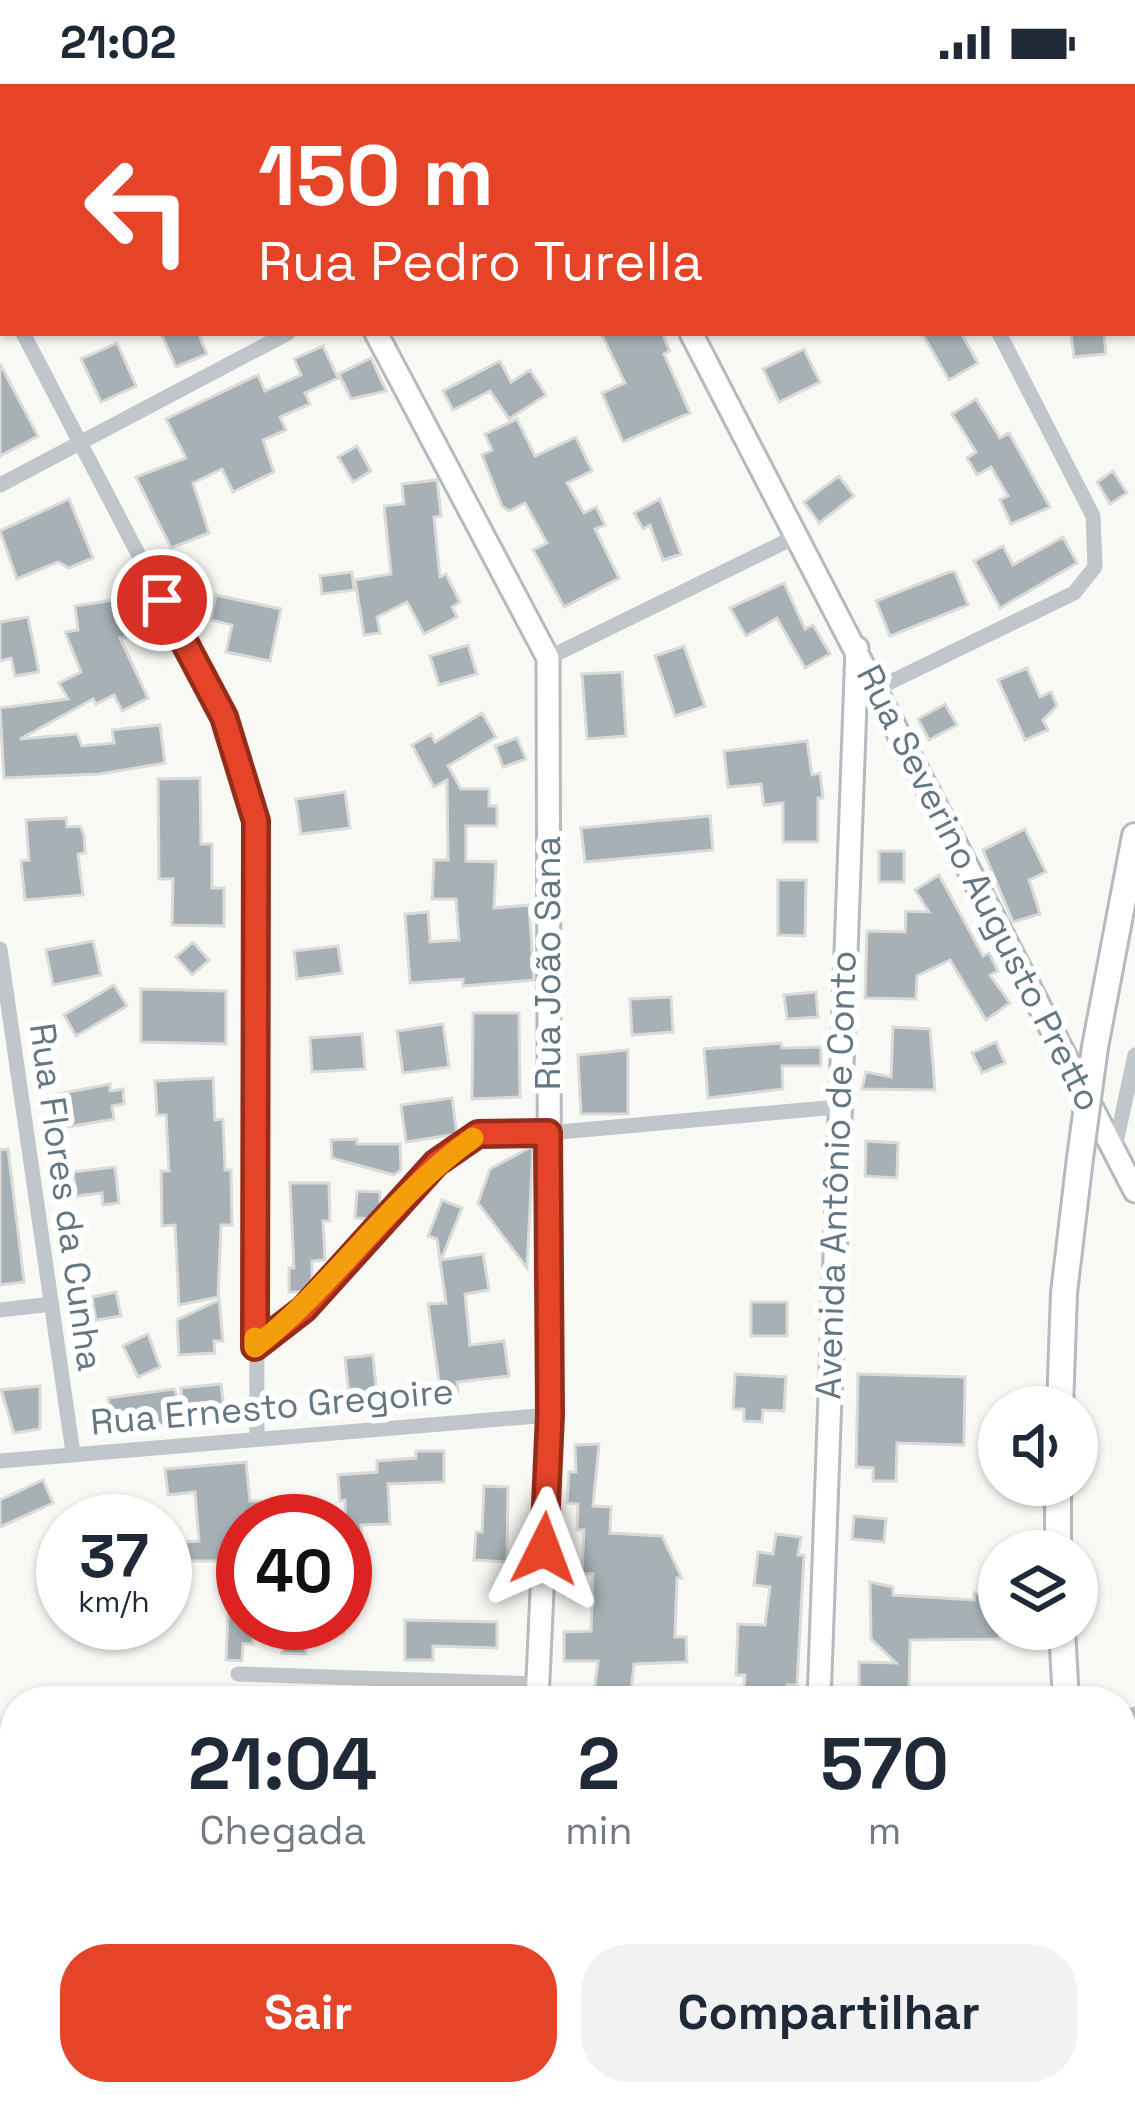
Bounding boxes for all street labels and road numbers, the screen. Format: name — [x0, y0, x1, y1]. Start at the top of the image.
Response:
street label: Rua Severino Augusto Pretto — [846, 657, 1112, 1119]
street label: Rua João Sana — [525, 836, 571, 1090]
street label: Avenida Antônio de Conto — [805, 950, 867, 1400]
street label: Rua Flores da Cunha — [19, 1020, 113, 1374]
street label: Rua Ernesto Gregoire — [89, 1368, 455, 1446]

